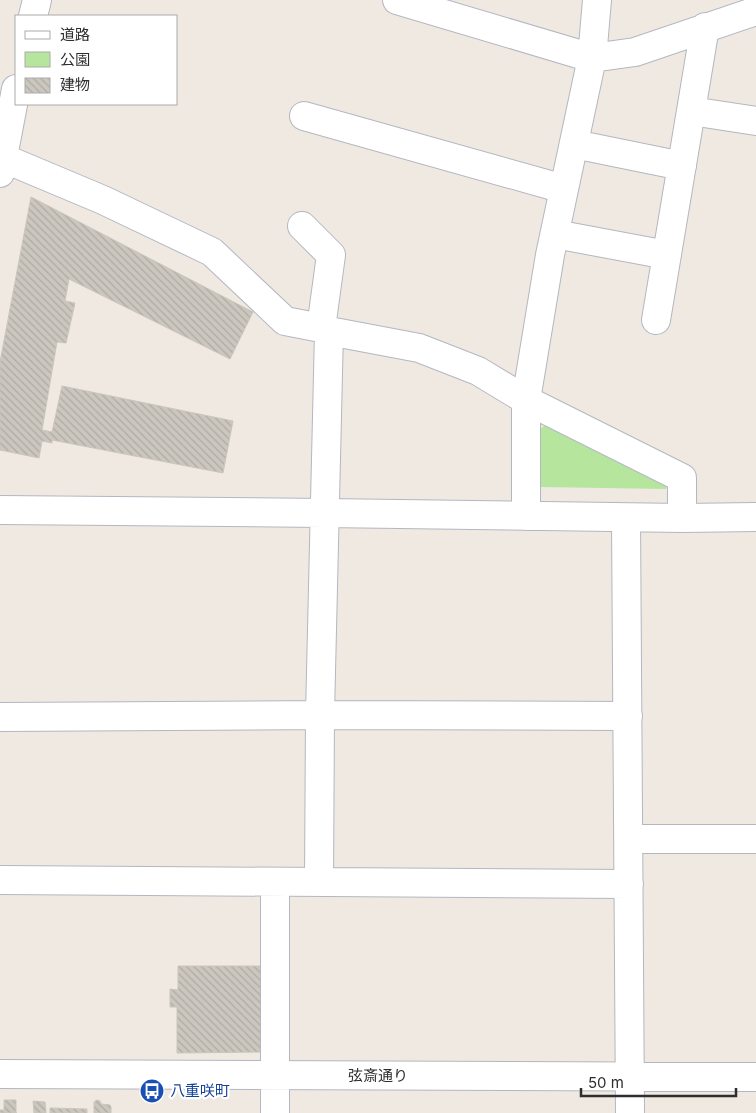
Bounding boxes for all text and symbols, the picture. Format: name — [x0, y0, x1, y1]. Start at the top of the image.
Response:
legend — [15, 15, 178, 105]
text: 道路 — [60, 25, 90, 44]
text: 公園 — [60, 50, 90, 69]
text: 建物 — [60, 75, 90, 94]
street label: 弦斎通り — [348, 1066, 408, 1085]
scale bar — [581, 1066, 736, 1098]
text: 50 m — [588, 1073, 624, 1092]
bus stop icon: 八重咲町 — [139, 1078, 165, 1104]
place label: 八重咲町 — [170, 1081, 230, 1100]

